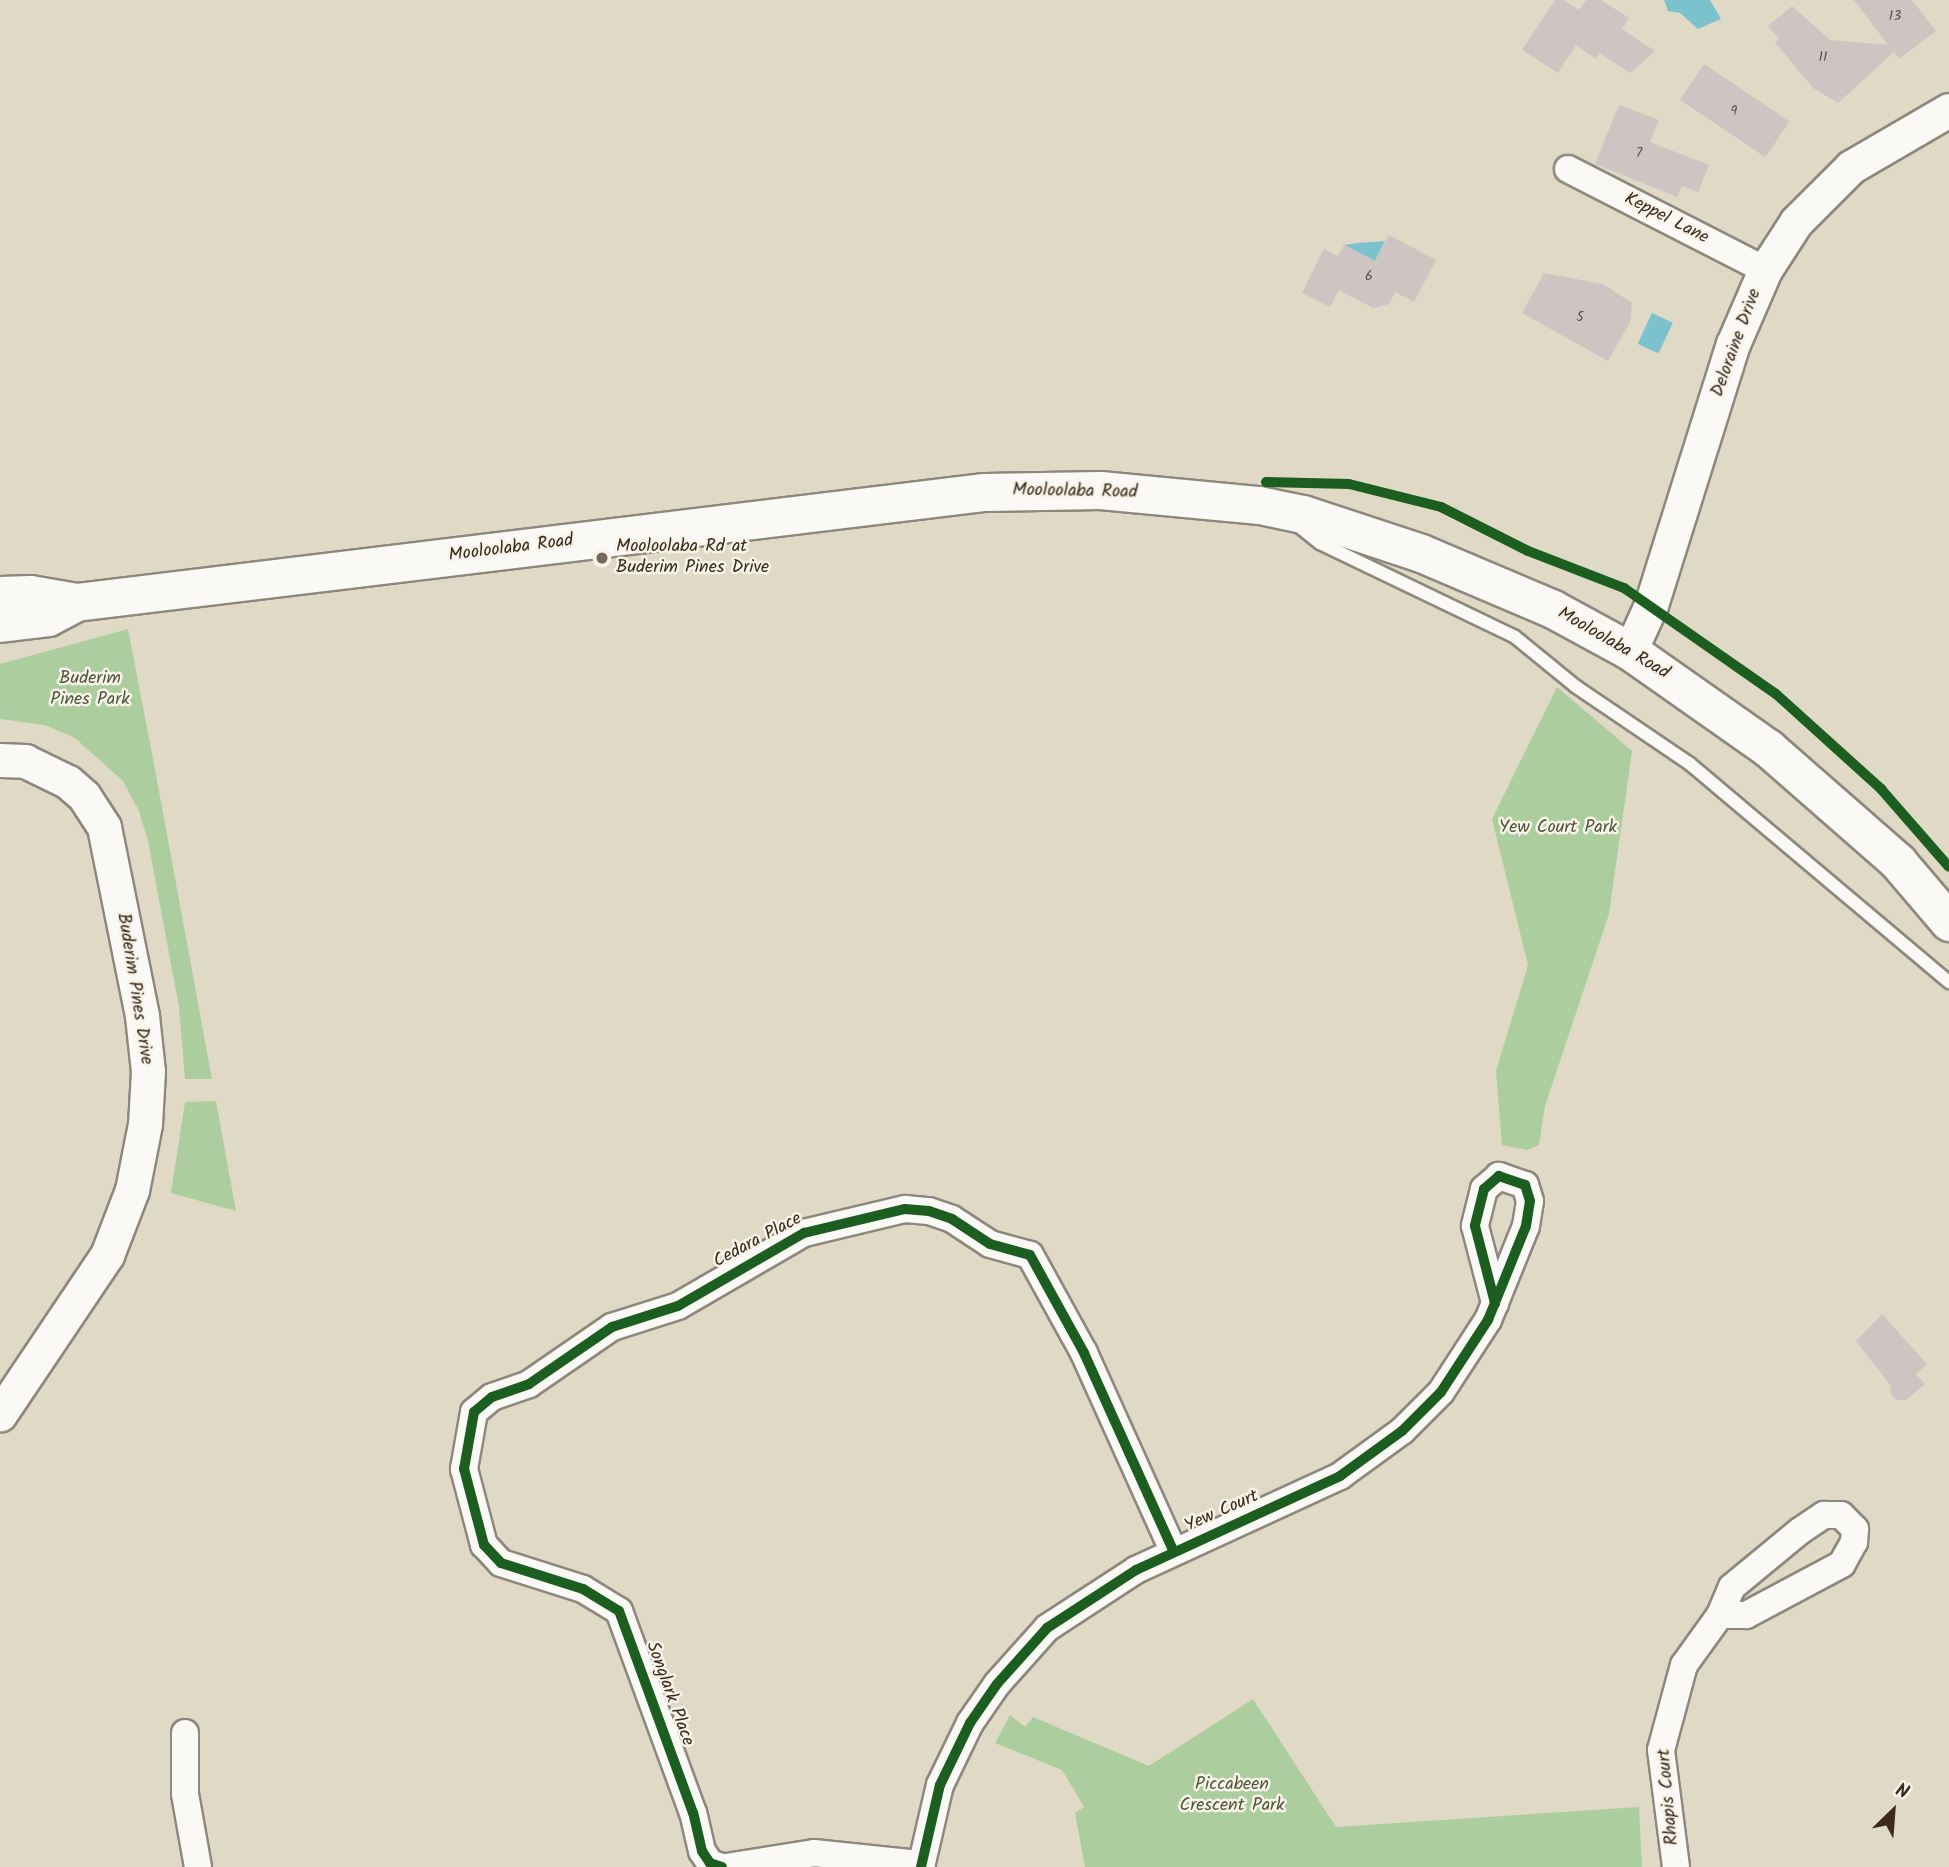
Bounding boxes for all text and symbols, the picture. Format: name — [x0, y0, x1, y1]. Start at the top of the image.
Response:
house number: 13 — [1889, 8, 1901, 24]
house number: 11 — [1819, 49, 1827, 65]
house number: 9 — [1731, 103, 1737, 119]
house number: 7 — [1636, 145, 1642, 161]
street label: Keppel Lane — [1620, 189, 1712, 249]
house number: 6 — [1365, 268, 1373, 284]
street label: Deloraine Drive — [1707, 286, 1767, 400]
house number: 5 — [1576, 309, 1584, 325]
street label: Mooloolaba Road — [1012, 480, 1138, 504]
street label: Mooloolaba Road — [448, 531, 574, 567]
place label: Mooloolaba Rd at Buderim Pines Drive — [616, 537, 769, 580]
marker: Mooloolaba Rd at Buderim Pines Drive — [594, 550, 610, 566]
street label: Mooloolaba Road — [1553, 603, 1673, 685]
park label: Buderim Pines Park — [50, 669, 130, 712]
park label: Yew Court Park — [1499, 817, 1617, 839]
street label: Buderim Pines Drive — [111, 912, 157, 1066]
street label: Cedara Place — [710, 1209, 806, 1273]
street label: Yew Court — [1182, 1486, 1262, 1538]
street label: Songlark Place — [640, 1639, 698, 1749]
street label: Rhapis Court — [1654, 1748, 1684, 1846]
park label: Piccabeen Crescent Park — [1179, 1775, 1285, 1817]
north arrow — [1858, 1776, 1928, 1846]
text: N — [1890, 1776, 1914, 1808]

